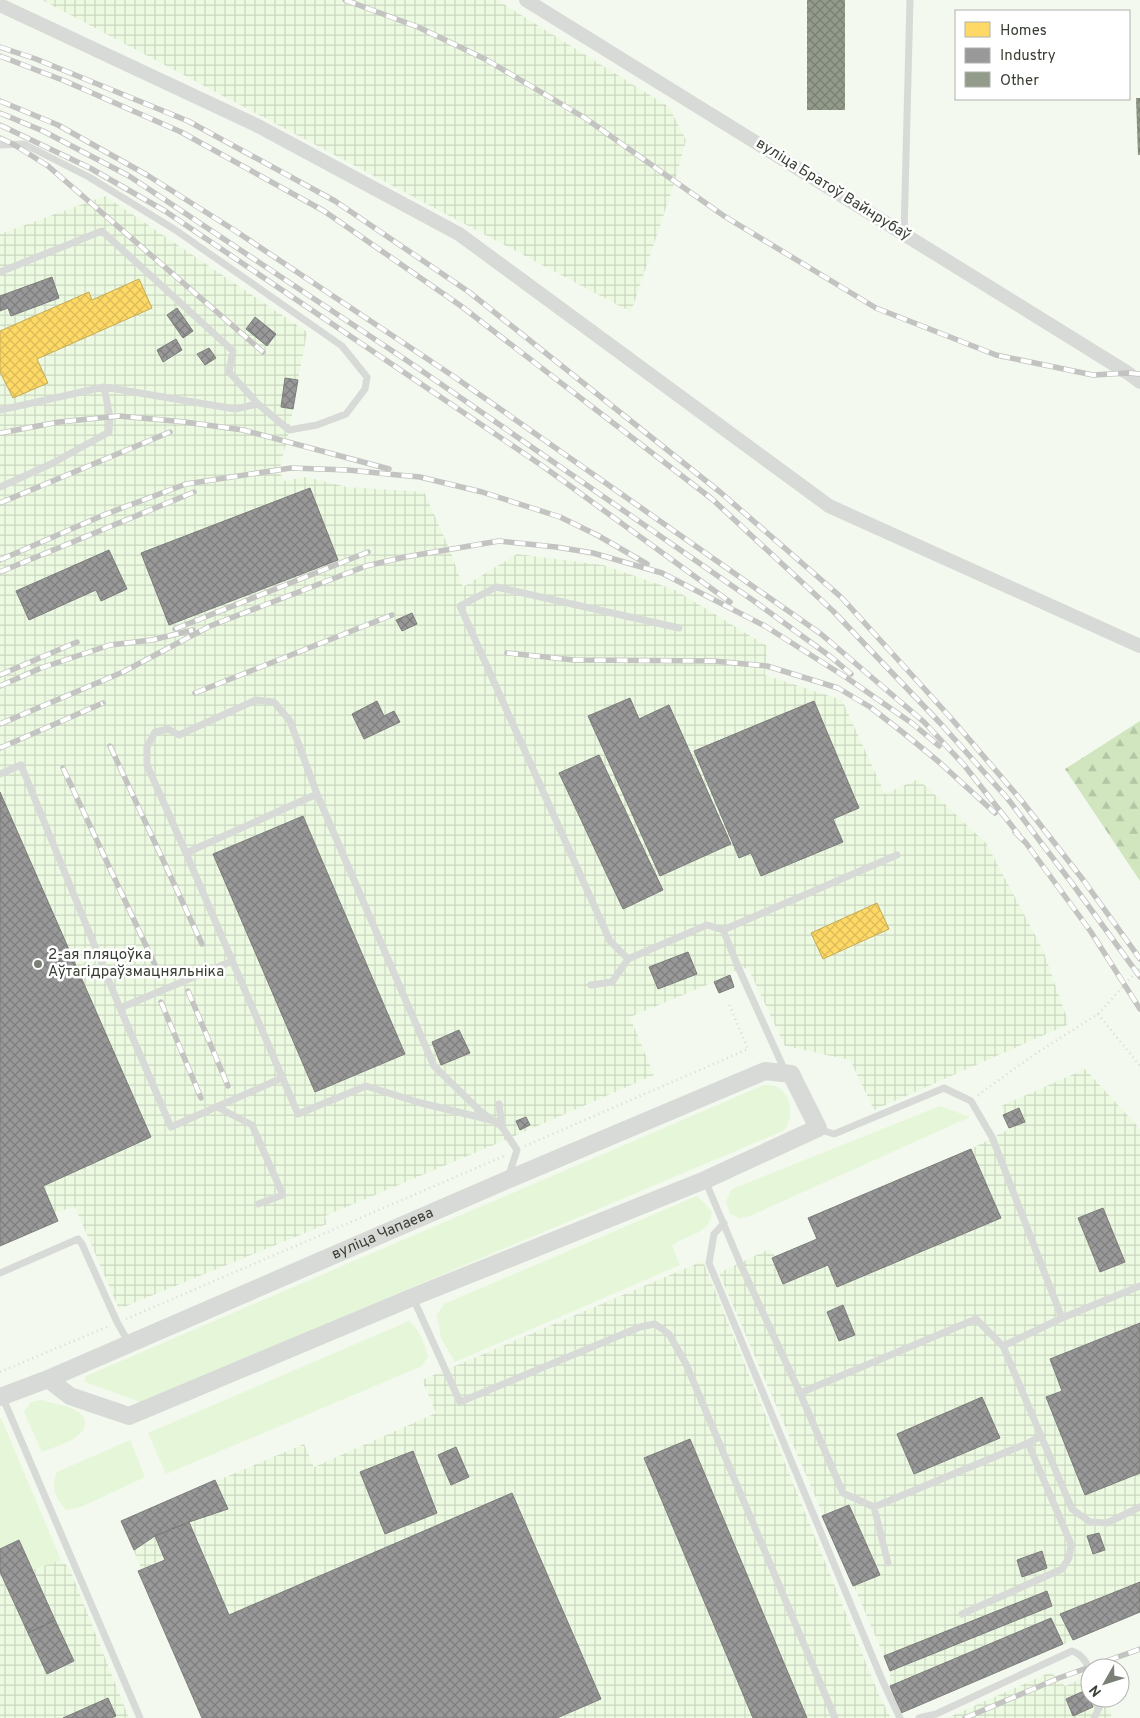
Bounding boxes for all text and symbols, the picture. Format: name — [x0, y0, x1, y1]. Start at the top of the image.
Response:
legend — [955, 10, 1130, 100]
text: Homes — [1000, 22, 1047, 41]
text: Industry — [1000, 47, 1056, 66]
text: Other — [1000, 72, 1039, 91]
street label: вуліца Братоў Вайнрубаў — [752, 135, 914, 246]
place label: 2-ая пляцоўка Аўтагідраўзмацняльніка — [48, 946, 224, 982]
marker: 2-ая пляцоўка Аўтагідраўзмацняльніка — [32, 958, 44, 970]
street label: вуліца Чапаева — [329, 1204, 436, 1264]
north arrow — [1080, 1658, 1130, 1708]
text: N — [1086, 1681, 1106, 1699]

